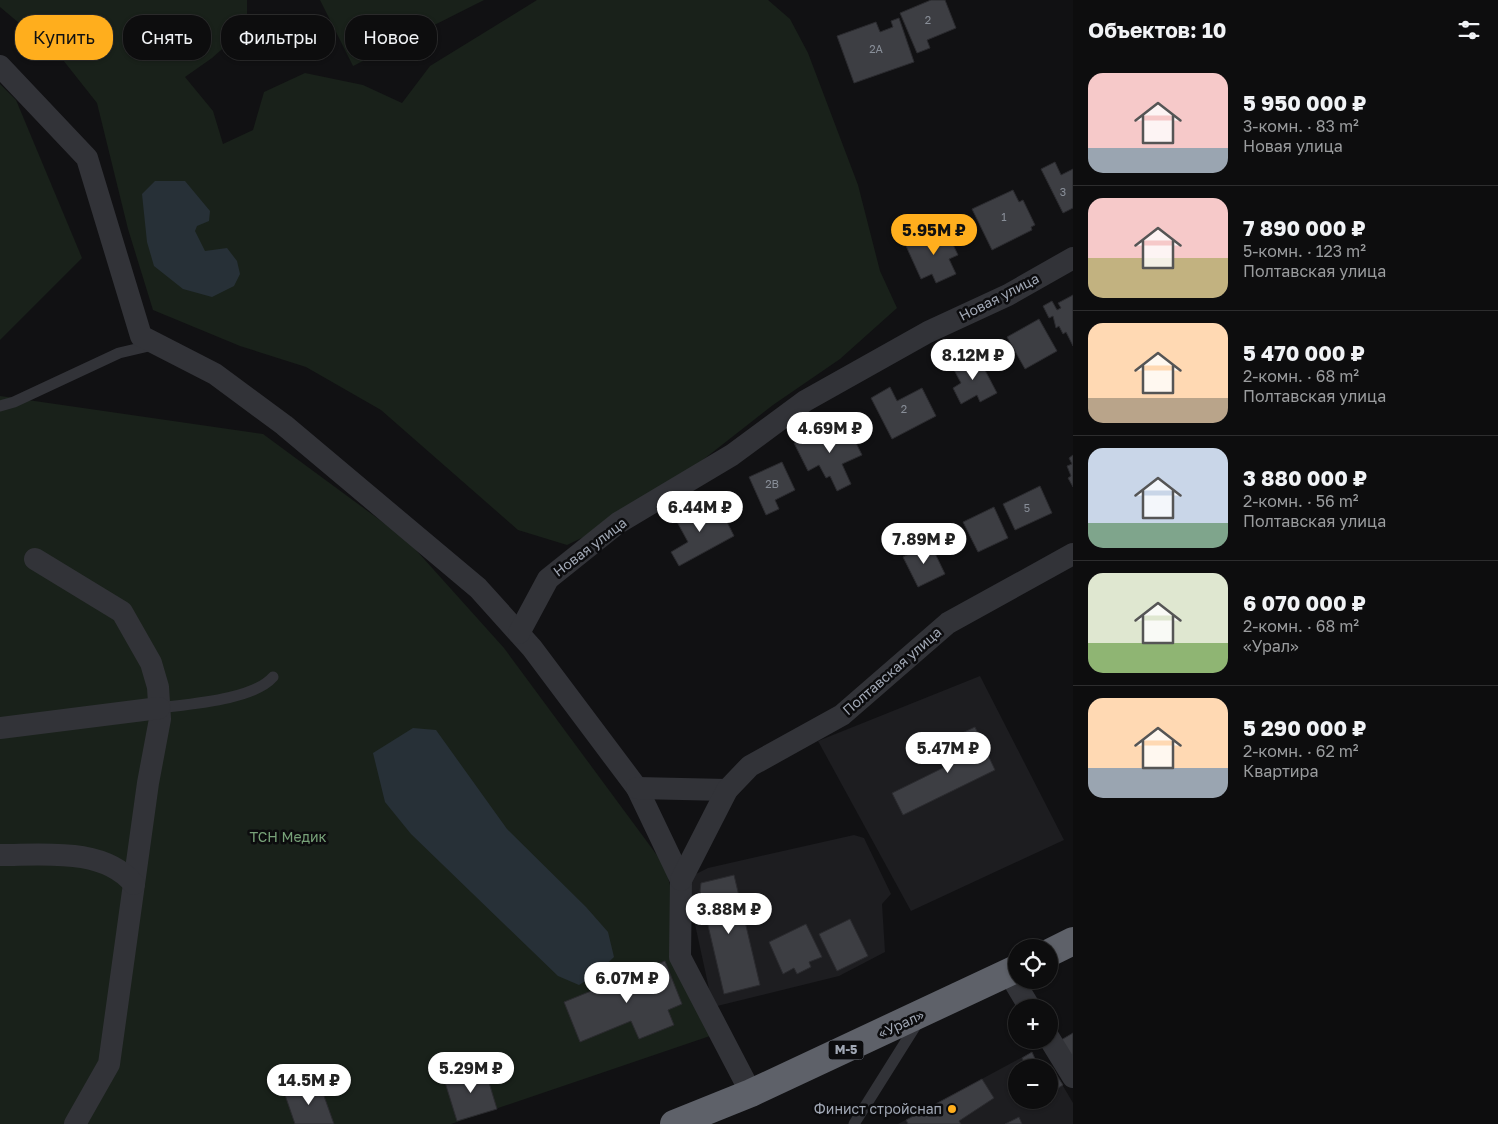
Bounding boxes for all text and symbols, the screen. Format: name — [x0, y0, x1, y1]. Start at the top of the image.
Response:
house number: 2 — [925, 13, 931, 26]
chip: Купить — [15, 15, 113, 60]
chip: Снять — [123, 15, 211, 60]
chip: Фильтры — [221, 15, 335, 60]
chip: Новое — [345, 15, 437, 60]
icon: filters — [1455, 16, 1483, 44]
text: Объектов: 10 — [1088, 17, 1226, 43]
house number: 2А — [869, 42, 884, 55]
text: 5 950 000 ₽ — [1243, 90, 1366, 116]
icon: home — [1128, 93, 1188, 153]
text: 3-комн. · 83 m² — [1243, 116, 1359, 136]
text: Новая улица — [1243, 136, 1343, 156]
house number: 3 — [1060, 185, 1066, 198]
house number: 1 — [1001, 210, 1007, 223]
pin: 5.95M ₽ — [888, 214, 980, 256]
text: 7 890 000 ₽ — [1243, 215, 1366, 241]
icon: home — [1128, 218, 1188, 278]
text: 5.95M ₽ — [902, 220, 966, 240]
text: 5-комн. · 123 m² — [1243, 241, 1366, 261]
text: Полтавская улица — [1243, 261, 1386, 281]
street label: Новая улица — [956, 269, 1042, 324]
pin: 8.12M ₽ — [927, 338, 1019, 381]
text: 5 470 000 ₽ — [1243, 340, 1365, 366]
icon: home — [1128, 343, 1188, 403]
text: 8.12M ₽ — [942, 345, 1004, 365]
text: 2-комн. · 68 m² — [1243, 366, 1359, 386]
text: Полтавская улица — [1243, 386, 1386, 406]
house number: 2 — [901, 402, 907, 415]
pin: 4.69M ₽ — [784, 412, 876, 454]
text: 4.69M ₽ — [798, 418, 862, 438]
text: 3 880 000 ₽ — [1243, 465, 1367, 491]
icon: home — [1128, 468, 1188, 528]
house number: 2В — [765, 477, 779, 490]
pin: 6.44M ₽ — [654, 490, 746, 533]
text: 2-комн. · 56 m² — [1243, 491, 1359, 511]
text: 6.44M ₽ — [668, 497, 732, 517]
house number: 5 — [1024, 501, 1030, 514]
text: Полтавская улица — [1243, 511, 1386, 531]
street label: Новая улица — [550, 514, 630, 580]
pin: 7.89M ₽ — [878, 522, 970, 565]
text: 7.89M ₽ — [892, 529, 956, 549]
text: 6 070 000 ₽ — [1243, 590, 1366, 616]
icon: home — [1128, 593, 1188, 653]
text: 2-комн. · 68 m² — [1243, 616, 1359, 636]
street label: Полтавская улица — [839, 623, 945, 718]
text: «Урал» — [1243, 636, 1299, 656]
text: 5 290 000 ₽ — [1243, 715, 1366, 741]
icon: home — [1128, 718, 1188, 778]
pin: 5.47M ₽ — [902, 732, 994, 774]
text: 5.47M ₽ — [917, 738, 979, 758]
text: 2-комн. · 62 m² — [1243, 741, 1359, 761]
text: Квартира — [1243, 761, 1318, 781]
park label: ТСН Медик — [249, 828, 327, 845]
pin: 3.88M ₽ — [683, 892, 775, 935]
text: 3.88M ₽ — [697, 899, 761, 919]
map controls — [1008, 939, 1058, 1109]
button: locate — [1008, 939, 1058, 989]
pin: 6.07M ₽ — [581, 962, 673, 1004]
text: 6.07M ₽ — [595, 968, 659, 988]
button: + — [1008, 999, 1058, 1049]
street label: «Урал» — [875, 1005, 927, 1042]
road number: М-5 — [828, 1040, 864, 1060]
pin: 5.29M ₽ — [425, 1052, 517, 1094]
text: 5.29M ₽ — [439, 1058, 503, 1078]
button: − — [1008, 1059, 1058, 1109]
pin: 14.5M ₽ — [263, 1064, 355, 1106]
text: 14.5M ₽ — [278, 1070, 340, 1090]
place label: Финист стройснап — [814, 1100, 942, 1117]
marker: Финист стройснап — [946, 1103, 958, 1115]

